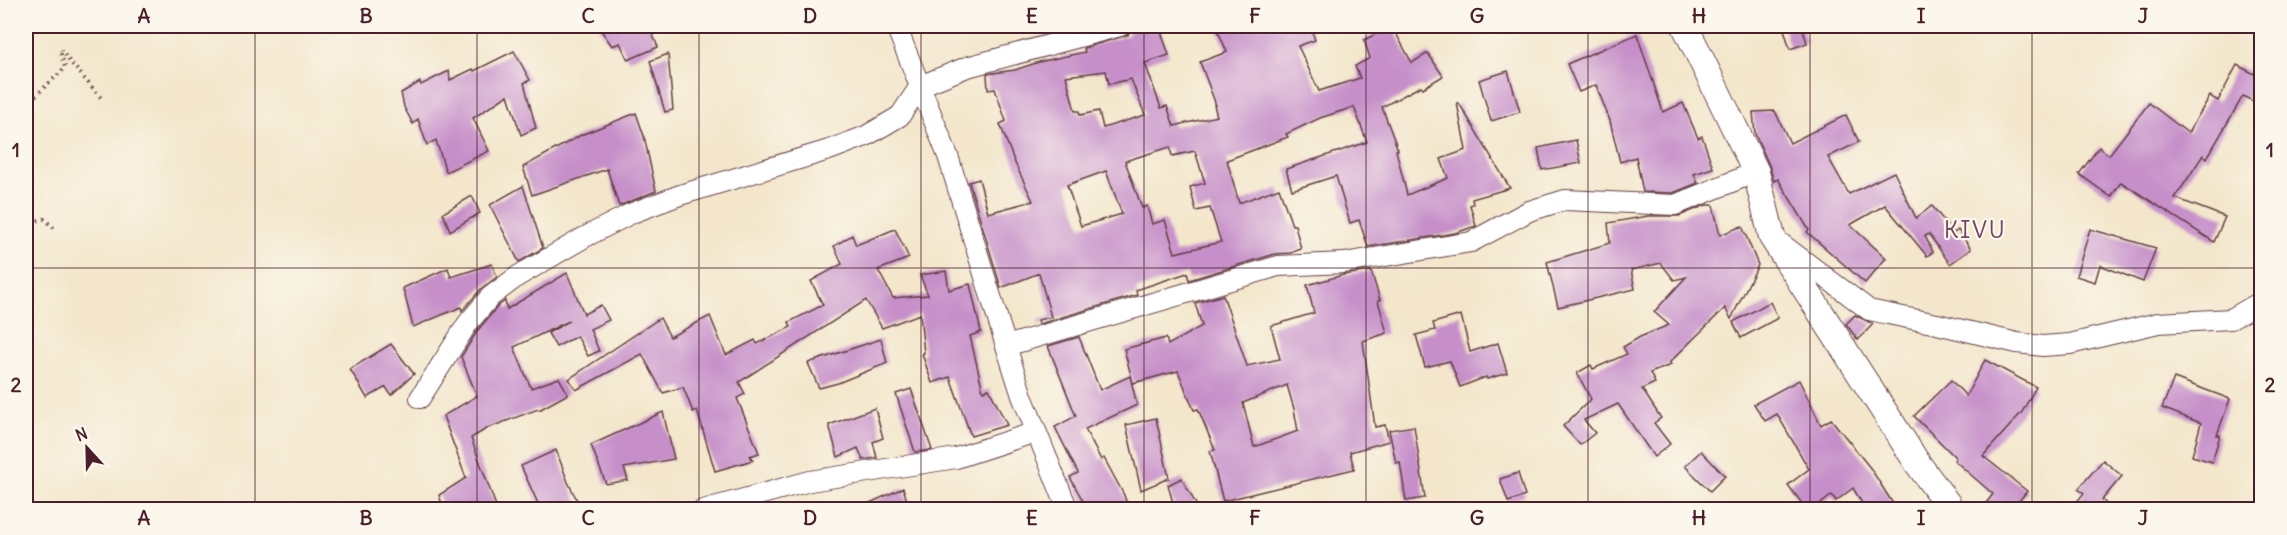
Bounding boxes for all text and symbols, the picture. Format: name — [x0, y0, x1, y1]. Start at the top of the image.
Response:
text: A — [138, 3, 151, 28]
text: B — [359, 3, 373, 28]
text: C — [581, 3, 595, 28]
text: D — [803, 3, 817, 28]
text: E — [1026, 3, 1038, 28]
text: F — [1249, 3, 1261, 28]
text: G — [1470, 3, 1484, 28]
text: H — [1692, 3, 1706, 28]
text: I — [1917, 3, 1926, 28]
text: J — [2138, 3, 2149, 28]
text: 1 — [12, 137, 20, 162]
text: 1 — [2266, 137, 2274, 162]
district label: KIVU — [1944, 214, 2006, 244]
text: 2 — [11, 372, 22, 397]
text: 2 — [2265, 372, 2276, 397]
north arrow — [57, 418, 117, 478]
text: N — [73, 423, 90, 445]
text: A — [138, 505, 151, 530]
text: B — [359, 505, 373, 530]
text: C — [581, 505, 595, 530]
text: D — [803, 505, 817, 530]
text: E — [1026, 505, 1038, 530]
text: F — [1249, 505, 1261, 530]
text: G — [1470, 505, 1484, 530]
text: H — [1692, 505, 1706, 530]
text: I — [1917, 505, 1926, 530]
text: J — [2138, 505, 2149, 530]

